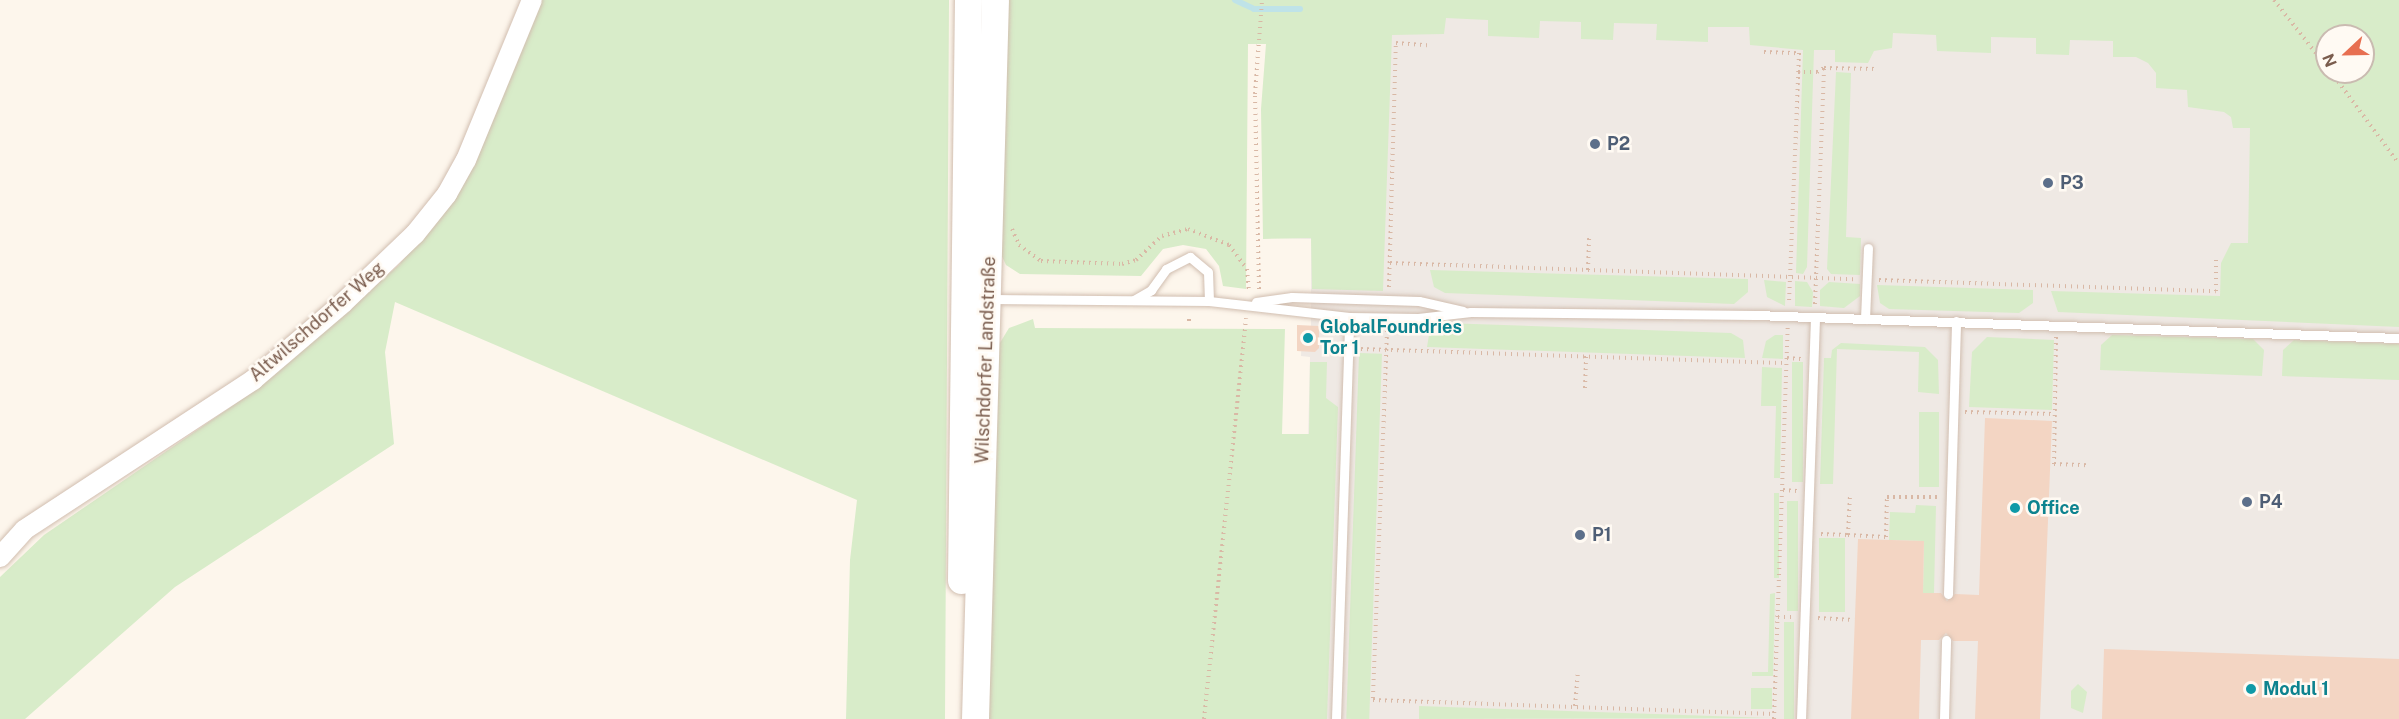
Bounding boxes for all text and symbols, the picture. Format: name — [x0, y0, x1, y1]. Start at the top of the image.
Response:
north arrow — [2315, 24, 2375, 84]
text: N — [2319, 51, 2341, 70]
place label: P2 — [1607, 133, 1630, 155]
marker: P2 — [1588, 137, 1602, 151]
place label: P3 — [2060, 172, 2084, 194]
marker: P3 — [2041, 176, 2055, 190]
street label: Wilschdorfer Landstraße — [972, 256, 1000, 464]
street label: Altwilschdorfer Weg — [245, 257, 389, 387]
place label: GlobalFoundries Tor 1 — [1320, 317, 1462, 360]
marker: GlobalFoundries Tor 1 — [1301, 331, 1315, 345]
place label: P4 — [2259, 491, 2283, 513]
marker: P4 — [2240, 495, 2254, 509]
place label: Office — [2027, 497, 2080, 519]
marker: Office — [2008, 501, 2022, 515]
place label: P1 — [1592, 524, 1611, 546]
marker: P1 — [1573, 528, 1587, 542]
place label: Modul 1 — [2263, 678, 2329, 700]
marker: Modul 1 — [2244, 682, 2258, 696]

